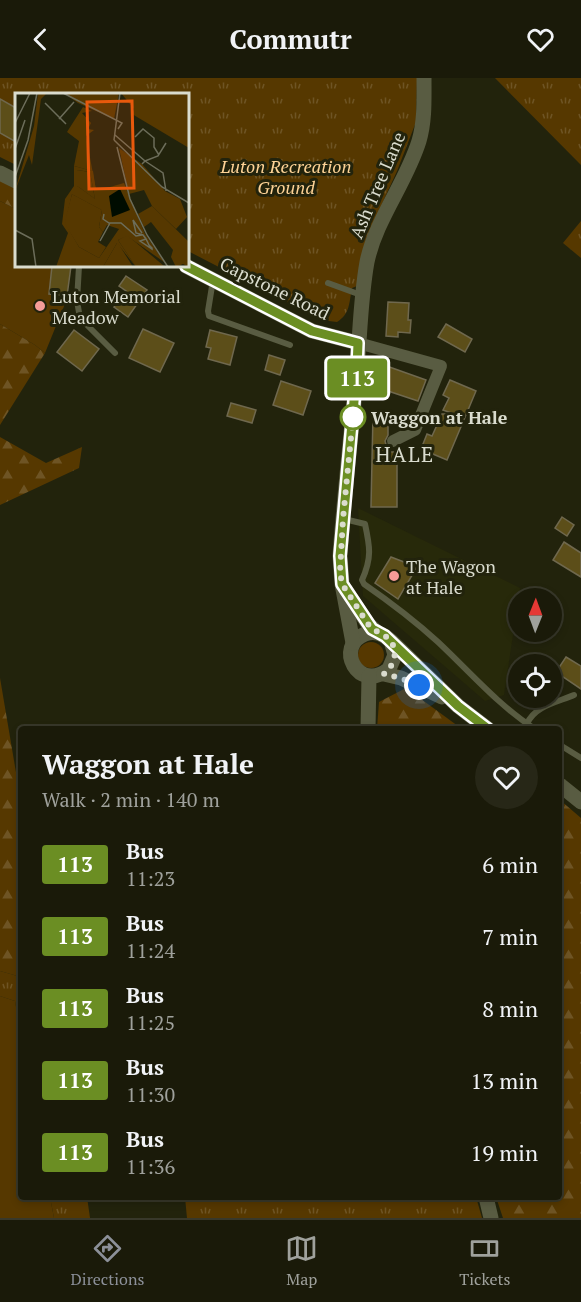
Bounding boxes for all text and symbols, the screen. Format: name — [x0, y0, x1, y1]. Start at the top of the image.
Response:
text: Commutr — [229, 21, 352, 57]
icon: back — [24, 23, 57, 56]
icon: heart — [524, 23, 557, 56]
inset map — [15, 93, 189, 267]
street label: Ash Tree Lane — [344, 128, 410, 242]
park label: Luton Recreation Ground — [220, 154, 351, 199]
street label: Capstone Road — [216, 251, 334, 325]
place label: Luton Memorial Meadow — [52, 284, 181, 329]
marker: Luton Memorial Meadow — [33, 299, 47, 313]
line badge: 113 — [322, 358, 392, 398]
text: 113 — [339, 364, 375, 392]
marker: Waggon at Hale — [340, 404, 366, 430]
place label: Waggon at Hale — [371, 405, 508, 429]
district label: HALE — [375, 440, 435, 468]
place label: The Wagon at Hale — [406, 554, 496, 599]
marker: The Wagon at Hale — [387, 569, 401, 583]
north arrow — [508, 588, 562, 642]
map controls — [508, 588, 562, 708]
button: locate — [508, 654, 562, 708]
your location — [404, 670, 434, 700]
text: Waggon at Hale — [42, 745, 254, 782]
button: heart — [475, 746, 538, 809]
text: Walk · 2 min · 140 m — [42, 786, 220, 813]
text: Bus — [126, 836, 164, 865]
text: 113 — [57, 850, 93, 878]
text: 6 min — [482, 850, 538, 879]
text: 11:23 — [126, 865, 175, 892]
text: Bus — [126, 908, 164, 937]
text: 113 — [57, 922, 93, 950]
text: 7 min — [482, 922, 538, 951]
text: 11:24 — [126, 937, 175, 964]
text: Bus — [126, 980, 164, 1009]
text: 113 — [57, 994, 93, 1022]
text: 8 min — [482, 994, 538, 1023]
text: 11:25 — [126, 1009, 175, 1036]
text: Bus — [126, 1052, 164, 1081]
text: 113 — [57, 1066, 93, 1094]
text: 13 min — [471, 1066, 538, 1095]
text: 11:30 — [126, 1081, 175, 1108]
text: Bus — [126, 1124, 164, 1153]
text: 113 — [57, 1138, 93, 1166]
text: 19 min — [471, 1138, 538, 1167]
text: 11:36 — [126, 1153, 175, 1180]
tab: Directions — [71, 1232, 144, 1290]
tab: Map — [285, 1232, 318, 1290]
tab: Tickets — [459, 1232, 510, 1290]

